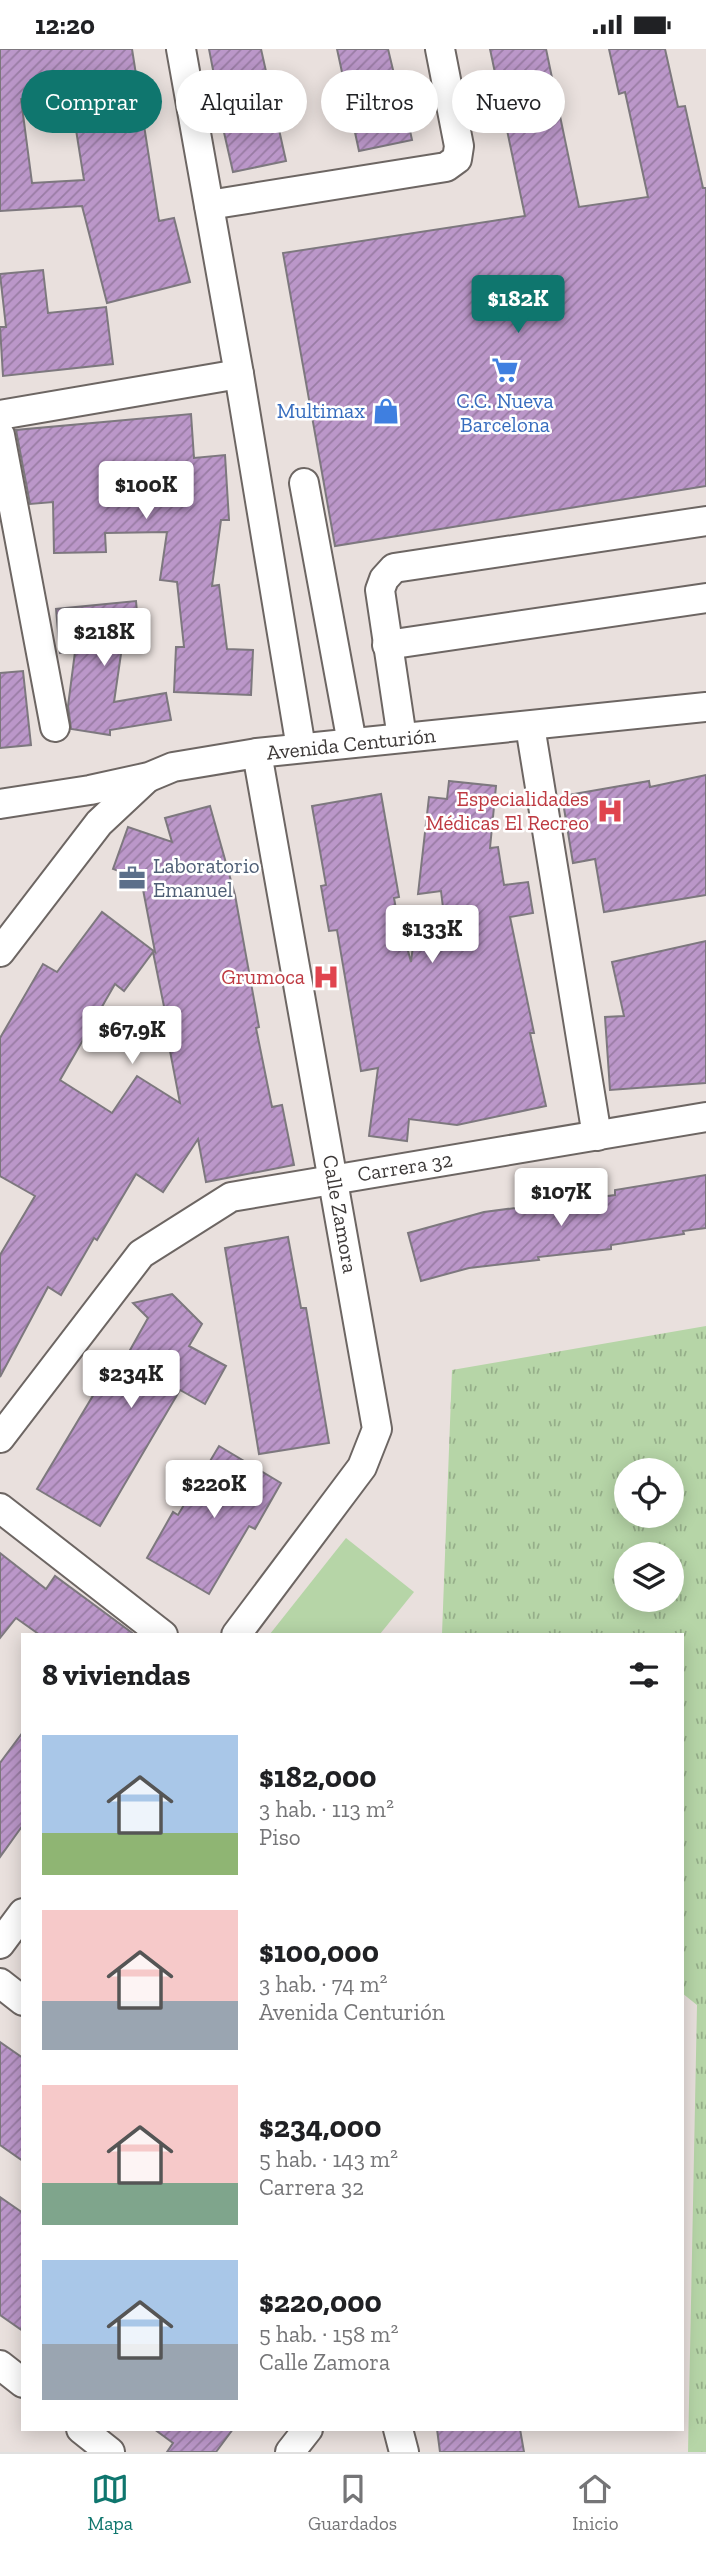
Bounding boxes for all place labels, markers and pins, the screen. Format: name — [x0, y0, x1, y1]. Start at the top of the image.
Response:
pin: $182K — [469, 275, 567, 335]
supermarket icon: C.C. Nueva Barcelona — [490, 355, 520, 385]
place label: C.C. Nueva Barcelona — [456, 388, 554, 437]
shop icon: Multimax — [371, 396, 401, 426]
place label: Multimax — [277, 398, 365, 423]
pin: $100K — [97, 461, 195, 521]
pin: $218K — [55, 609, 153, 668]
place label: Especialidades Médicas El Recreo — [425, 786, 589, 835]
hospital icon: Especialidades Médicas El Recreo — [595, 796, 625, 826]
place label: Laboratorio Emanuel — [153, 853, 260, 902]
office icon: Laboratorio Emanuel — [117, 863, 147, 893]
pin: $133K — [383, 905, 481, 965]
hospital icon: Grumoca — [311, 962, 341, 992]
place label: Grumoca — [221, 964, 305, 989]
pin: $67.9K — [75, 1007, 189, 1066]
pin: $107K — [512, 1169, 610, 1228]
pin: $234K — [82, 1351, 180, 1410]
pin: $220K — [165, 1461, 263, 1520]

